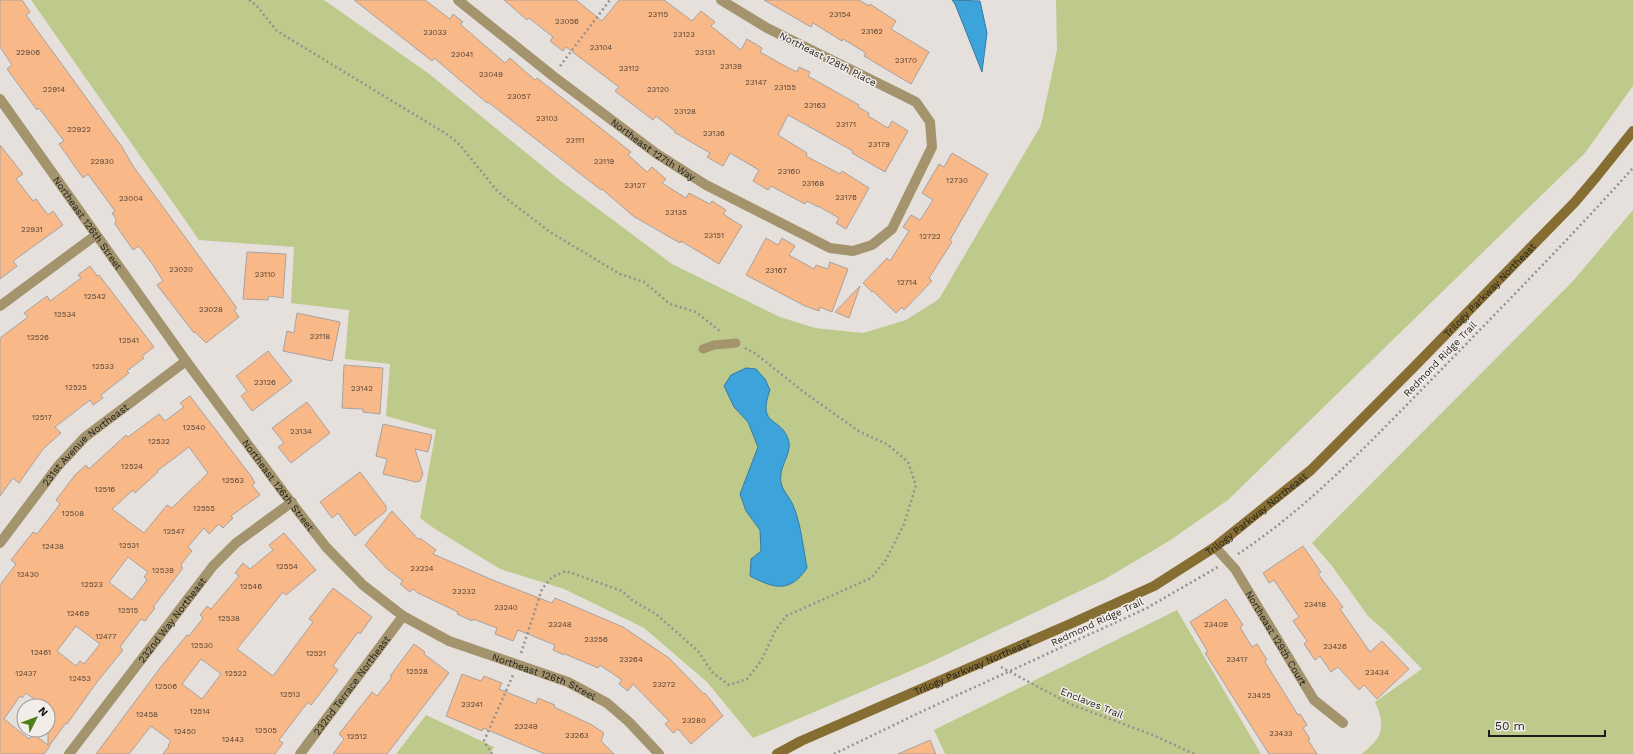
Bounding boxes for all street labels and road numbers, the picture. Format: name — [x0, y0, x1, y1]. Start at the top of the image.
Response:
street label: Northeast 128th Place — [778, 30, 879, 88]
street label: Northeast 127th Way — [609, 116, 698, 183]
street label: Northeast 126th Street — [51, 174, 125, 272]
street label: Trilogy Parkway Northeast — [1441, 240, 1538, 339]
street label: Redmond Ridge Trail — [1401, 319, 1479, 399]
street label: 231st Avenue Northeast — [40, 400, 131, 488]
street label: Northeast 126th Street — [241, 437, 317, 533]
street label: Trilogy Parkway Northeast — [1203, 470, 1310, 557]
street label: 232nd Way Northeast — [136, 574, 208, 665]
street label: Northeast 129th Court — [1244, 588, 1310, 688]
street label: Redmond Ridge Trail — [1049, 596, 1145, 648]
street label: 232nd Terrace Northeast — [311, 633, 392, 737]
street label: Trilogy Parkway Northeast — [912, 636, 1033, 697]
street label: Northeast 126th Street — [491, 651, 599, 702]
street label: Enclaves Trail — [1059, 685, 1125, 721]

